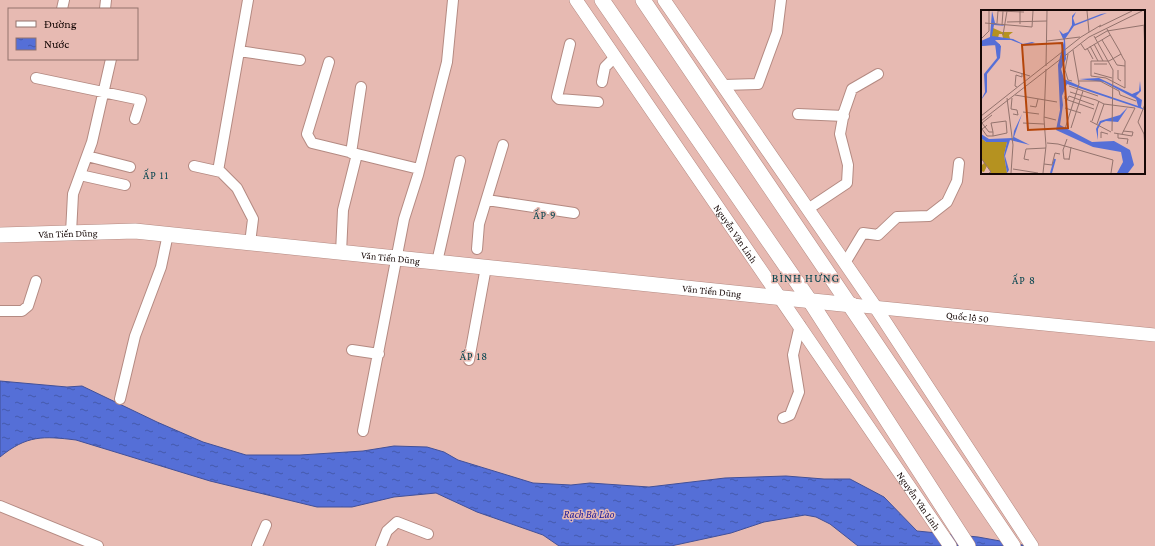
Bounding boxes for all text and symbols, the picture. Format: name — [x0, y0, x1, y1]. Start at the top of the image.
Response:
legend — [8, 8, 138, 60]
inset map — [981, 10, 1145, 174]
text: Đường — [44, 17, 77, 31]
text: Nước — [44, 37, 69, 51]
district label: ẤP 11 — [143, 168, 169, 181]
street label: Nguyễn Văn Linh — [712, 202, 760, 266]
district label: ẤP 9 — [533, 208, 557, 221]
street label: Văn Tiến Dũng — [38, 227, 98, 240]
street label: Văn Tiến Dũng — [361, 249, 421, 266]
district label: BÌNH HƯNG — [772, 271, 840, 285]
district label: ẤP 8 — [1012, 273, 1036, 286]
street label: Văn Tiến Dũng — [682, 283, 742, 300]
street label: Quốc lộ 50 — [946, 309, 990, 325]
district label: ẤP 18 — [460, 349, 488, 362]
street label: Nguyễn Văn Linh — [895, 470, 943, 533]
water label: Rạch Bà Lào — [564, 508, 615, 521]

